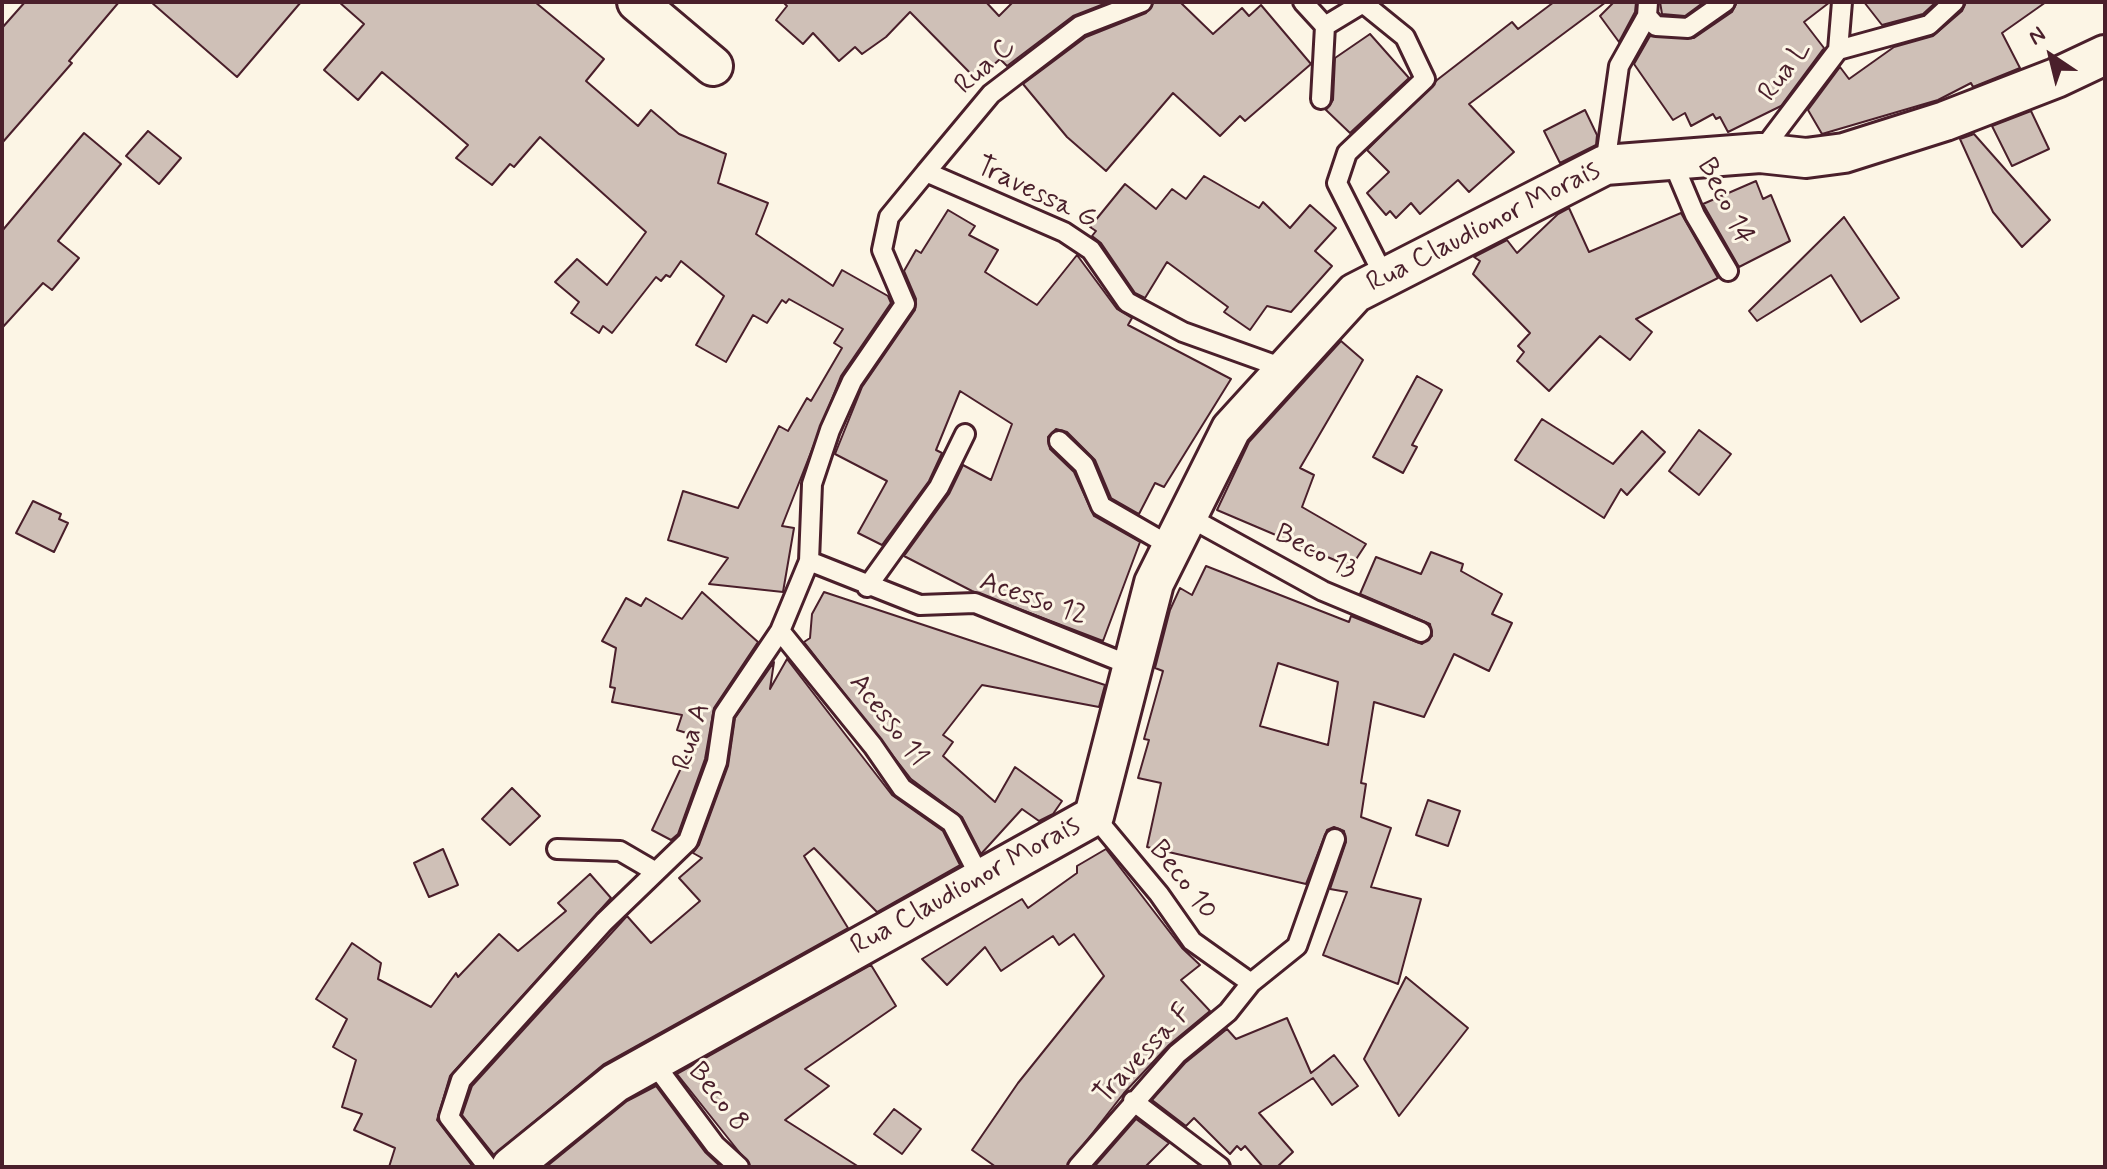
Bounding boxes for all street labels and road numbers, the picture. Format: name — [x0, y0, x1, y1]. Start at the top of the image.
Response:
street label: Rua C — [949, 31, 1023, 103]
street label: Rua L — [1752, 35, 1820, 109]
street label: Travessa G — [970, 150, 1102, 238]
street label: Beco 14 — [1688, 153, 1760, 251]
street label: Rua Claudionor Morais — [1362, 155, 1606, 301]
street label: Beco 13 — [1268, 518, 1362, 588]
street label: Acesso 12 — [975, 566, 1091, 634]
street label: Acesso 11 — [840, 668, 934, 774]
street label: Rua A — [667, 699, 719, 775]
street label: Rua Claudionor Morais — [845, 810, 1087, 964]
street label: Beco 10 — [1140, 834, 1224, 928]
street label: Travessa F — [1088, 998, 1200, 1112]
street label: Beco 8 — [679, 1056, 755, 1140]

